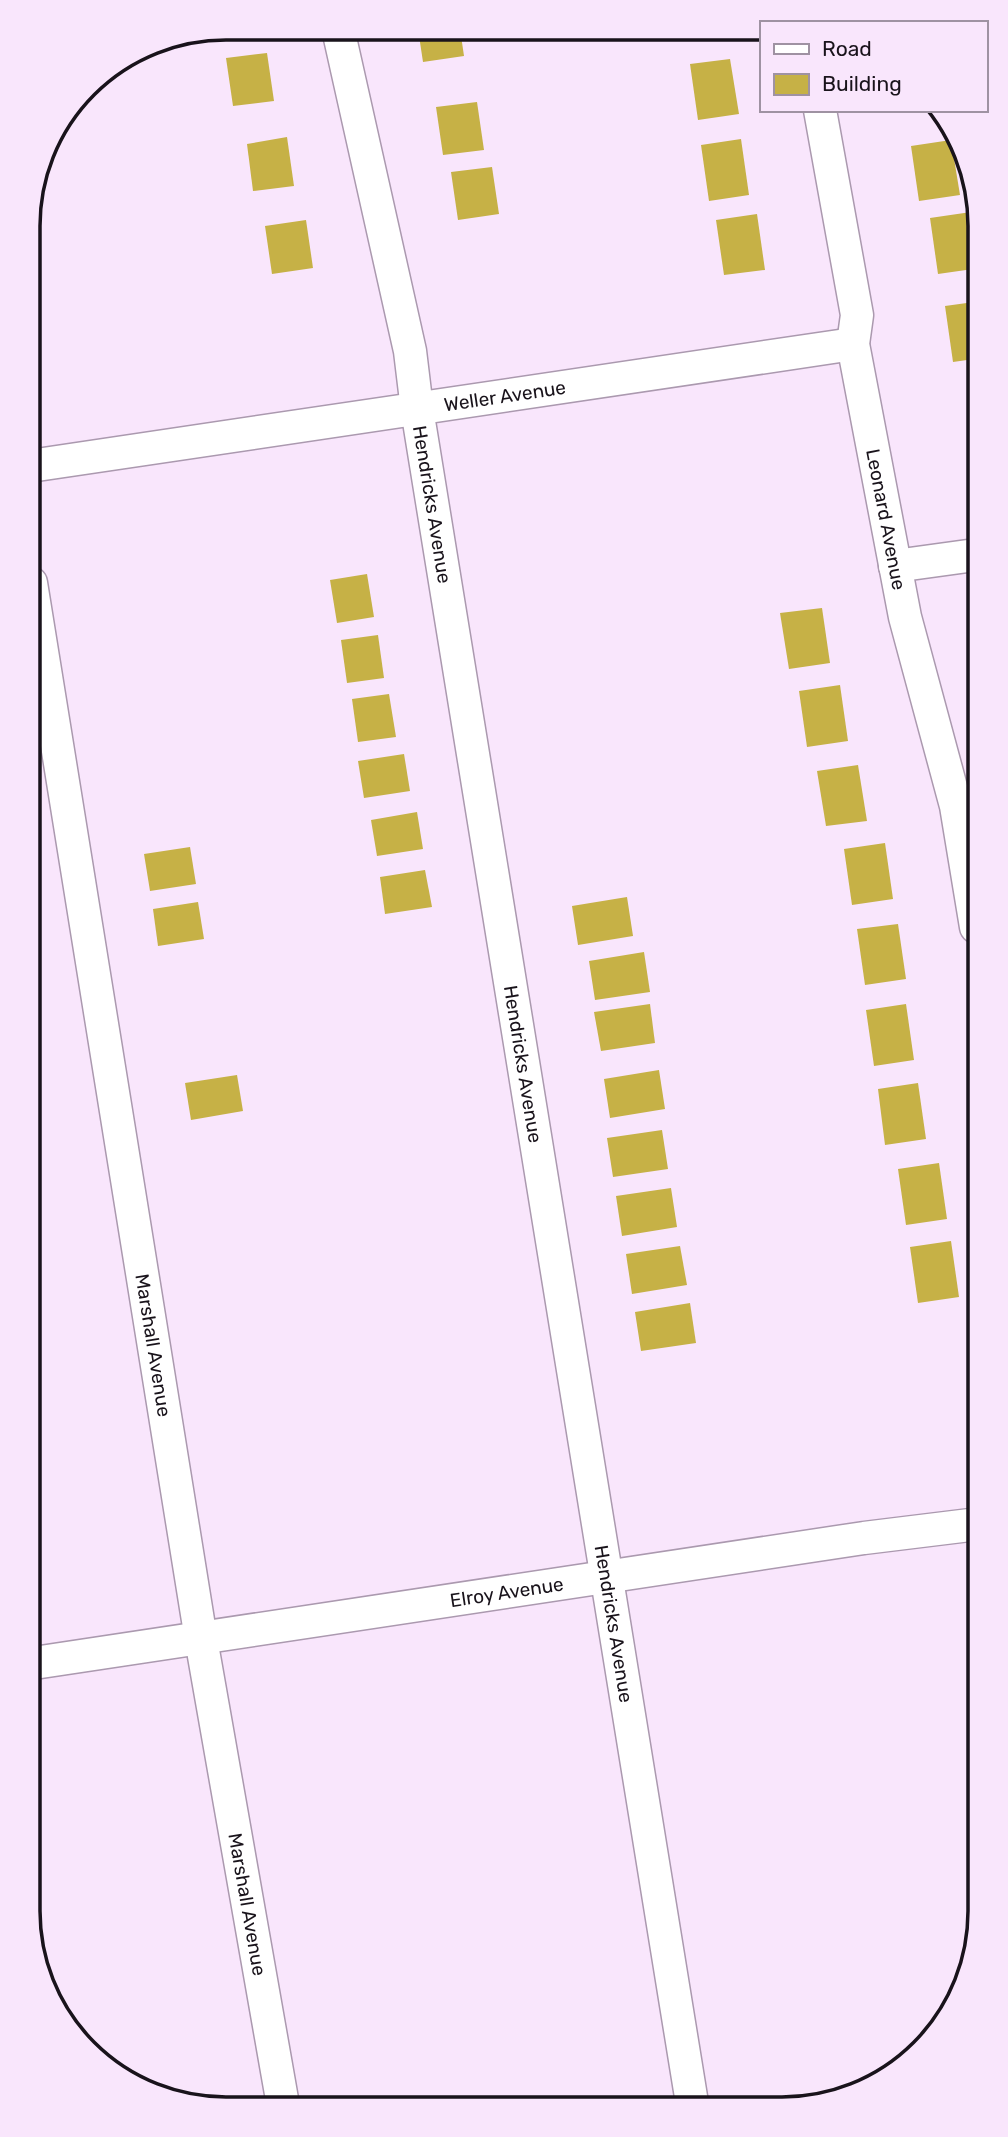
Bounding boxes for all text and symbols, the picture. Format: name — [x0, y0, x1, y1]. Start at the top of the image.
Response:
legend — [760, 21, 987, 112]
text: Road — [822, 36, 872, 61]
text: Building — [822, 71, 902, 96]
street label: Weller Avenue — [442, 375, 567, 416]
street label: Hendricks Avenue — [408, 424, 457, 585]
street label: Leonard Avenue — [862, 447, 911, 592]
street label: Hendricks Avenue — [499, 984, 547, 1145]
street label: Marshall Avenue — [131, 1272, 177, 1418]
street label: Hendricks Avenue — [590, 1543, 638, 1704]
street label: Elroy Avenue — [448, 1572, 565, 1612]
street label: Marshall Avenue — [224, 1831, 272, 1978]

